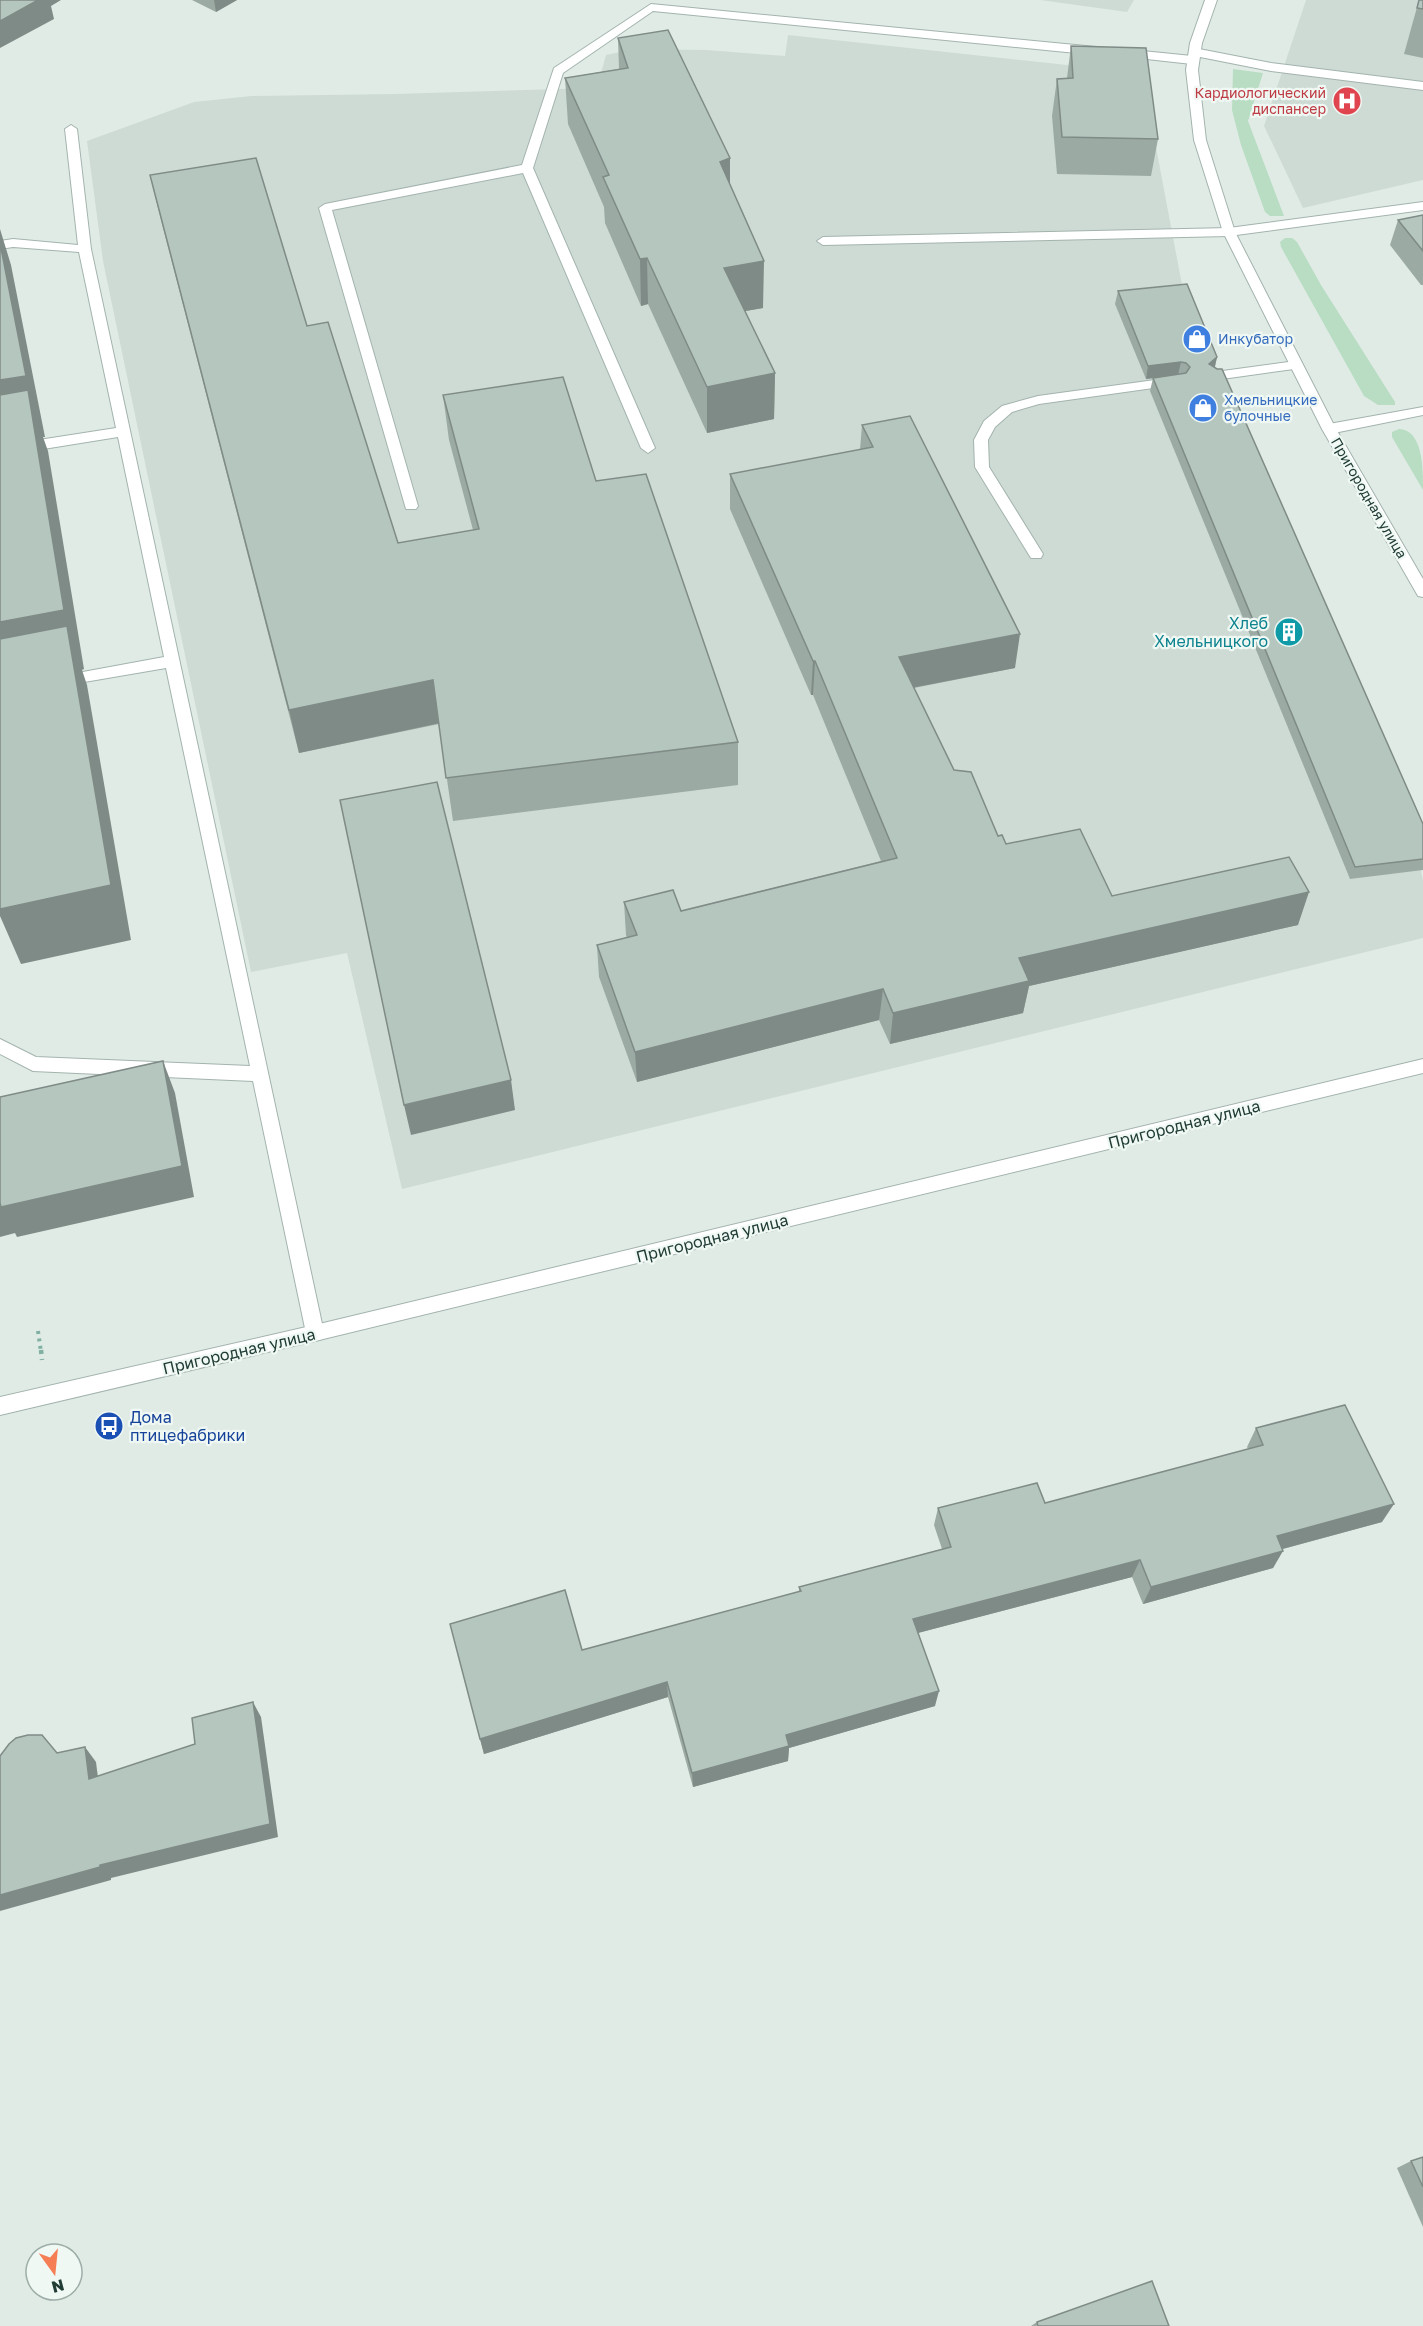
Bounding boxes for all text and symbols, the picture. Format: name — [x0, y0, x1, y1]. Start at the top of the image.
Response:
place label: Кардиологический диспансер — [1194, 84, 1326, 117]
hospital icon: Кардиологический диспансер — [1331, 85, 1363, 117]
shop icon: Инкубатор — [1181, 323, 1213, 355]
place label: Инкубатор — [1218, 330, 1293, 347]
place label: Хмельницкие булочные — [1224, 391, 1317, 424]
shop icon: Хмельницкие булочные — [1187, 392, 1219, 424]
street label: Пригородная улица — [1328, 434, 1411, 561]
place label: Хлеб Хмельницкого — [1154, 613, 1268, 651]
building icon: Хлеб Хмельницкого — [1273, 616, 1305, 648]
street label: Пригородная улица — [1106, 1095, 1262, 1153]
street label: Пригородная улица — [634, 1209, 790, 1267]
street label: Пригородная улица — [161, 1324, 317, 1378]
place label: Дома птицефабрики — [130, 1407, 245, 1445]
bus stop icon: Дома птицефабрики — [93, 1410, 125, 1442]
north arrow — [24, 2242, 84, 2302]
text: N — [49, 2275, 66, 2298]

